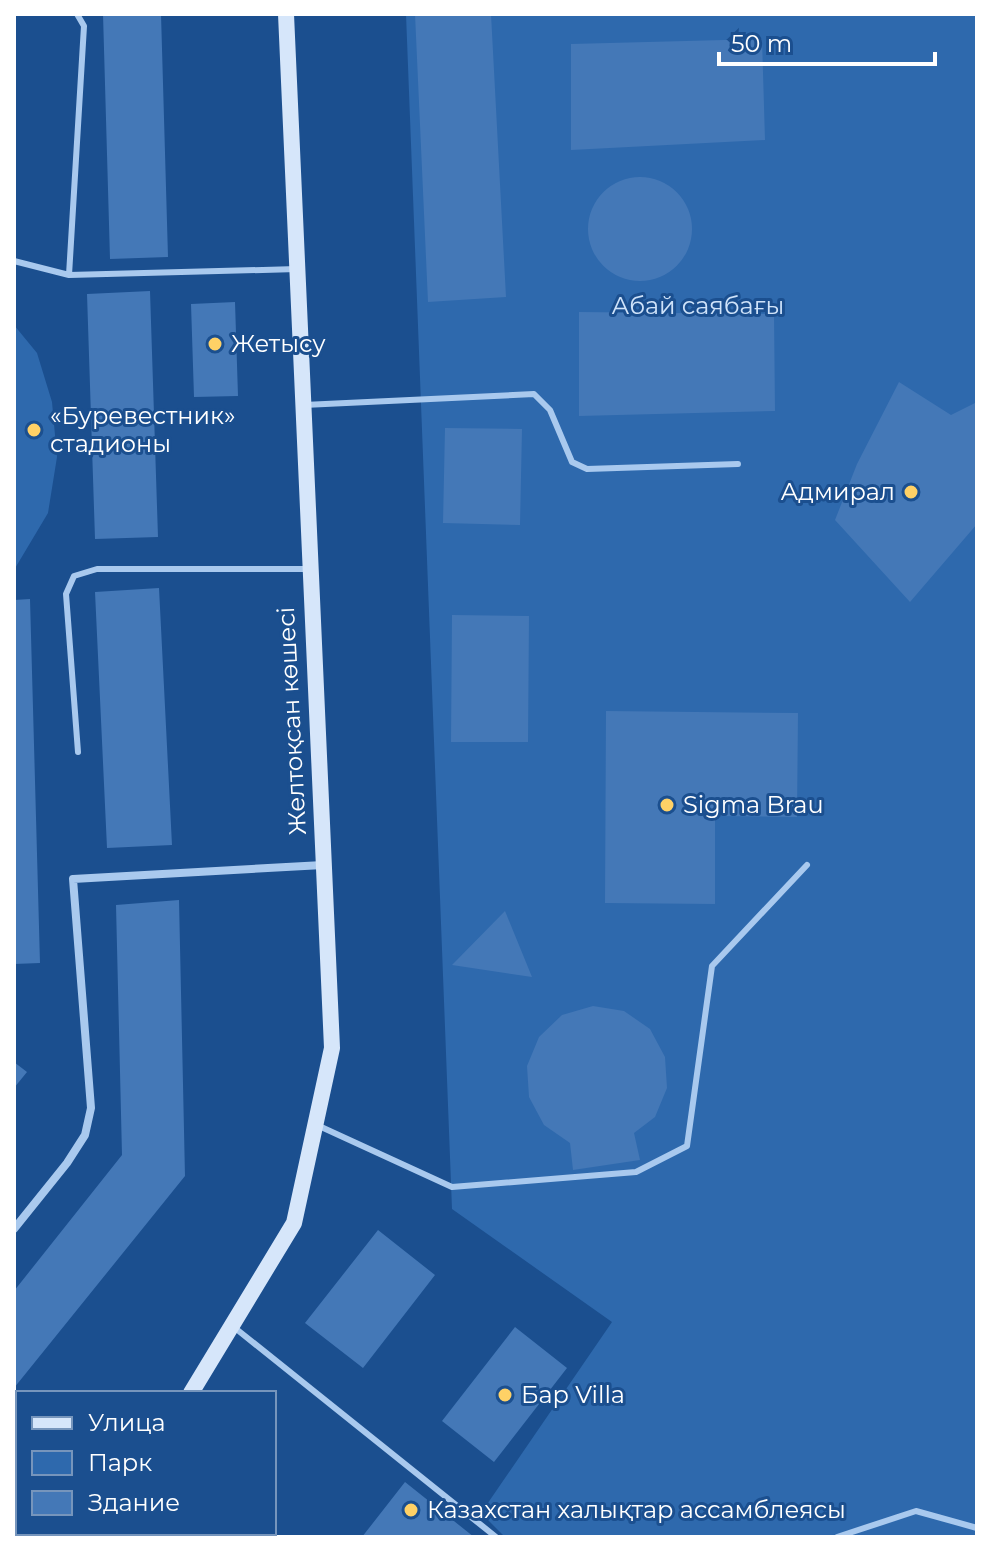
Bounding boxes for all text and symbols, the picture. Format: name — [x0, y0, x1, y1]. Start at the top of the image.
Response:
scale bar — [719, 16, 935, 66]
text: 50 m — [731, 29, 792, 58]
park label: Абай саябағы — [612, 291, 784, 320]
place label: Жетысу — [231, 329, 326, 358]
marker: Жетысу — [206, 335, 224, 353]
place label: «Буревестник» стадионы — [50, 401, 235, 458]
marker: «Буревестник» стадионы — [25, 421, 43, 439]
place label: Адмирал — [781, 477, 895, 506]
marker: Адмирал — [902, 483, 920, 501]
street label: Желтоқсан көшесі — [271, 606, 312, 836]
place label: Sigma Brau — [683, 790, 824, 819]
marker: Sigma Brau — [658, 796, 676, 814]
place label: Бар Villa — [521, 1380, 625, 1409]
marker: Бар Villa — [496, 1386, 514, 1404]
legend — [16, 1391, 276, 1535]
text: Улица — [88, 1408, 166, 1437]
text: Парк — [88, 1448, 152, 1477]
text: Здание — [88, 1488, 180, 1517]
place label: Казахстан халықтар ассамблеясы — [427, 1495, 846, 1524]
marker: Казахстан халықтар ассамблеясы — [402, 1501, 420, 1519]

